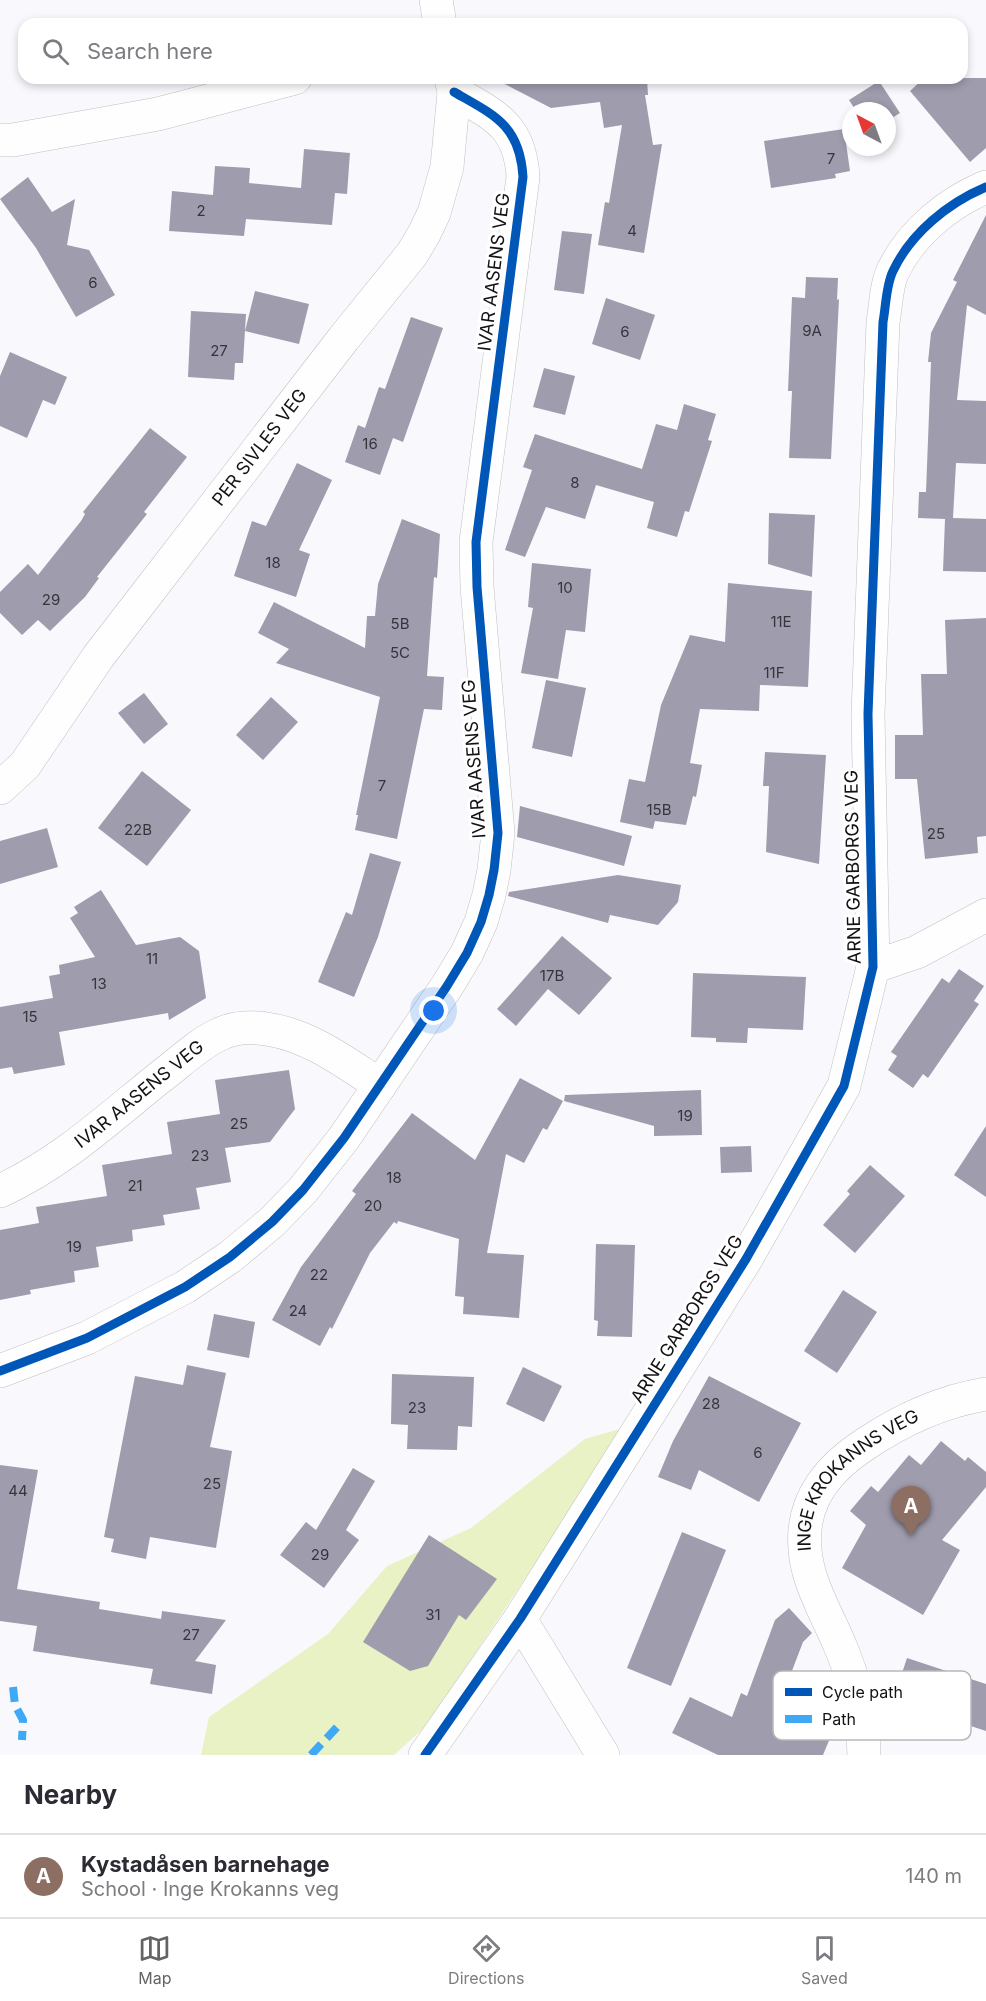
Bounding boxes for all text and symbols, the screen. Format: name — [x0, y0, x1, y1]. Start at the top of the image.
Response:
search box — [18, 18, 968, 84]
icon: search — [39, 35, 72, 68]
text: Search here — [87, 38, 213, 64]
north arrow — [842, 102, 896, 156]
house number: 7 — [827, 149, 835, 168]
street label: IVAR AASENS VEG — [473, 192, 514, 352]
house number: 2 — [196, 201, 206, 220]
house number: 4 — [627, 221, 637, 240]
house number: 6 — [88, 273, 98, 292]
house number: 9A — [802, 321, 822, 340]
house number: 6 — [620, 322, 630, 341]
house number: 27 — [210, 341, 228, 360]
street label: PER SIVLES VEG — [208, 384, 311, 510]
house number: 16 — [362, 434, 378, 453]
house number: 8 — [570, 473, 580, 492]
house number: 18 — [265, 553, 281, 572]
house number: 10 — [557, 578, 573, 597]
house number: 29 — [42, 590, 60, 609]
house number: 11E — [770, 612, 792, 631]
house number: 5B — [391, 614, 409, 633]
house number: 5C — [390, 643, 410, 662]
house number: 11F — [763, 663, 785, 682]
street label: IVAR AASENS VEG — [457, 679, 490, 839]
street label: ARNE GARBORGS VEG — [840, 770, 865, 964]
house number: 7 — [378, 776, 386, 795]
house number: 15B — [646, 800, 672, 819]
house number: 22B — [124, 820, 152, 839]
house number: 25 — [927, 824, 945, 843]
house number: 11 — [146, 949, 158, 968]
house number: 17B — [540, 966, 564, 985]
house number: 13 — [91, 974, 107, 993]
your location — [419, 996, 448, 1025]
house number: 15 — [22, 1007, 38, 1026]
street label: IVAR AASENS VEG — [70, 1036, 208, 1152]
house number: 19 — [677, 1106, 693, 1125]
house number: 25 — [230, 1114, 248, 1133]
house number: 23 — [191, 1146, 209, 1165]
house number: 18 — [386, 1168, 402, 1187]
house number: 21 — [127, 1176, 143, 1195]
house number: 20 — [364, 1196, 382, 1215]
street label: ARNE GARBORGS VEG — [626, 1231, 747, 1407]
house number: 19 — [66, 1237, 82, 1256]
house number: 22 — [310, 1265, 328, 1284]
house number: 24 — [289, 1301, 307, 1320]
house number: 28 — [702, 1394, 720, 1413]
house number: 23 — [408, 1398, 426, 1417]
street label: INGE KROKANNS VEG — [798, 1404, 934, 1566]
house number: 6 — [753, 1443, 763, 1462]
house number: 25 — [203, 1474, 221, 1493]
house number: 44 — [8, 1481, 28, 1500]
pin: A — [892, 1486, 930, 1536]
house number: 29 — [311, 1545, 329, 1564]
house number: 31 — [425, 1605, 441, 1624]
house number: 27 — [182, 1625, 200, 1644]
legend — [773, 1671, 971, 1740]
text: Cycle path — [822, 1682, 903, 1702]
text: Path — [822, 1709, 856, 1729]
text: Nearby — [24, 1779, 117, 1810]
text: Kystadåsen barnehage — [81, 1851, 330, 1877]
text: A — [36, 1864, 51, 1888]
text: 140 m — [905, 1864, 962, 1888]
text: School · Inge Krokanns veg — [81, 1877, 339, 1901]
tab: Map — [138, 1932, 172, 1988]
tab: Directions — [448, 1932, 524, 1988]
tab: Saved — [801, 1932, 848, 1988]

